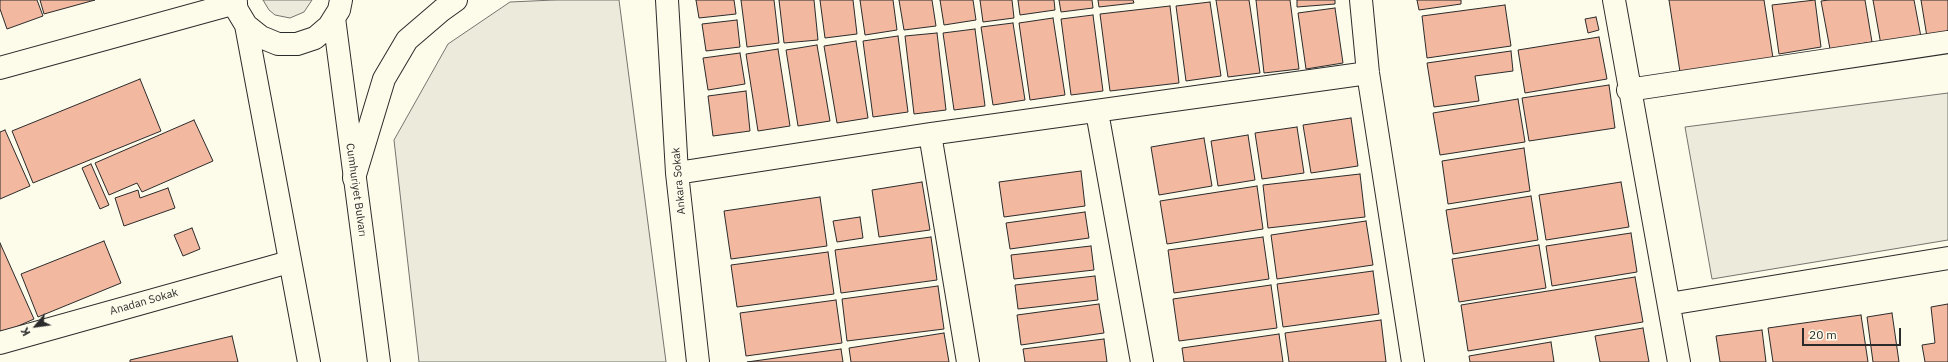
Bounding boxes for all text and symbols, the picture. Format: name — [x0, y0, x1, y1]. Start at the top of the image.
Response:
street label: Cumhuriyet Bulvarı — [343, 142, 369, 238]
street label: Ankara Sokak — [669, 147, 689, 215]
street label: Anadan Sokak — [108, 286, 180, 318]
north arrow — [16, 306, 56, 346]
scale bar — [1804, 320, 1903, 346]
text: K — [18, 325, 33, 339]
text: 20 m — [1809, 327, 1837, 342]

